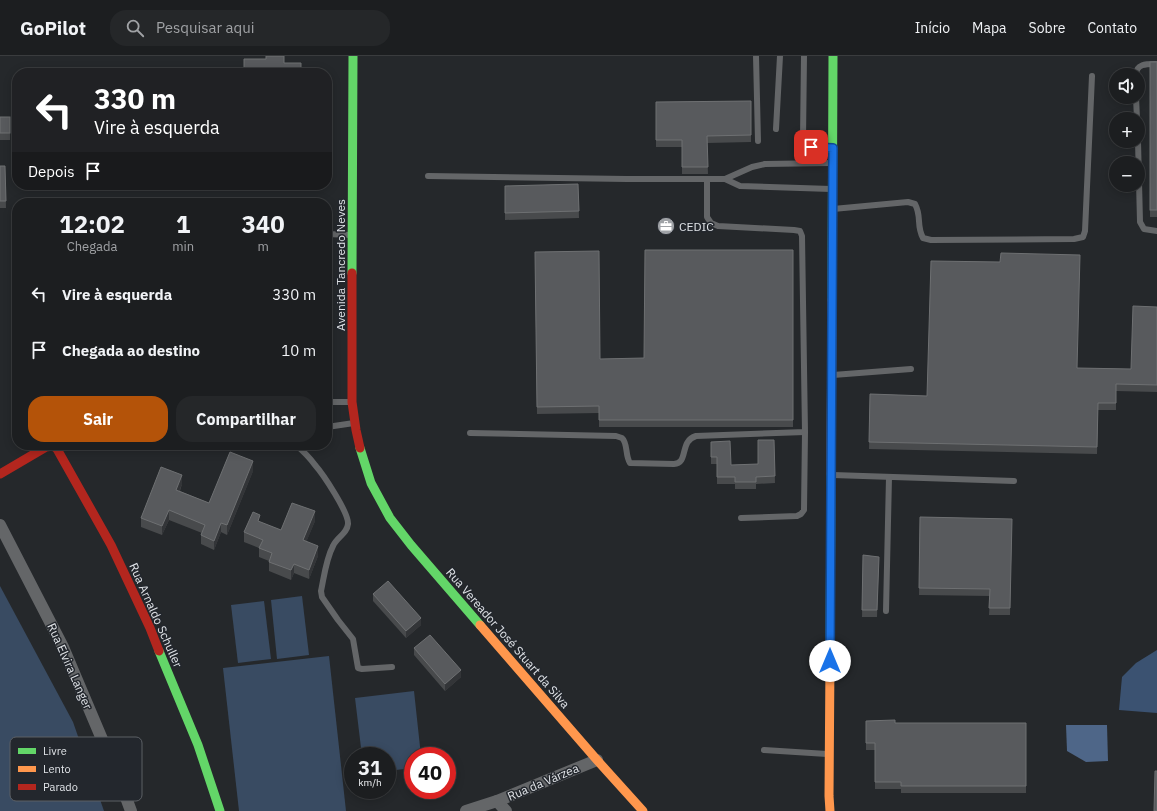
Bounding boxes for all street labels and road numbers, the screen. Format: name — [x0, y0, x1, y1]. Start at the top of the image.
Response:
street label: Avenida Tancredo Neves — [333, 199, 348, 331]
street label: Rua Arnaldo Schuller — [126, 560, 186, 670]
street label: Rua Vereador José Stuart da Silva — [443, 565, 573, 712]
street label: Rua Elvira Langer — [44, 621, 96, 712]
street label: Rua da Várzea — [505, 760, 582, 804]

